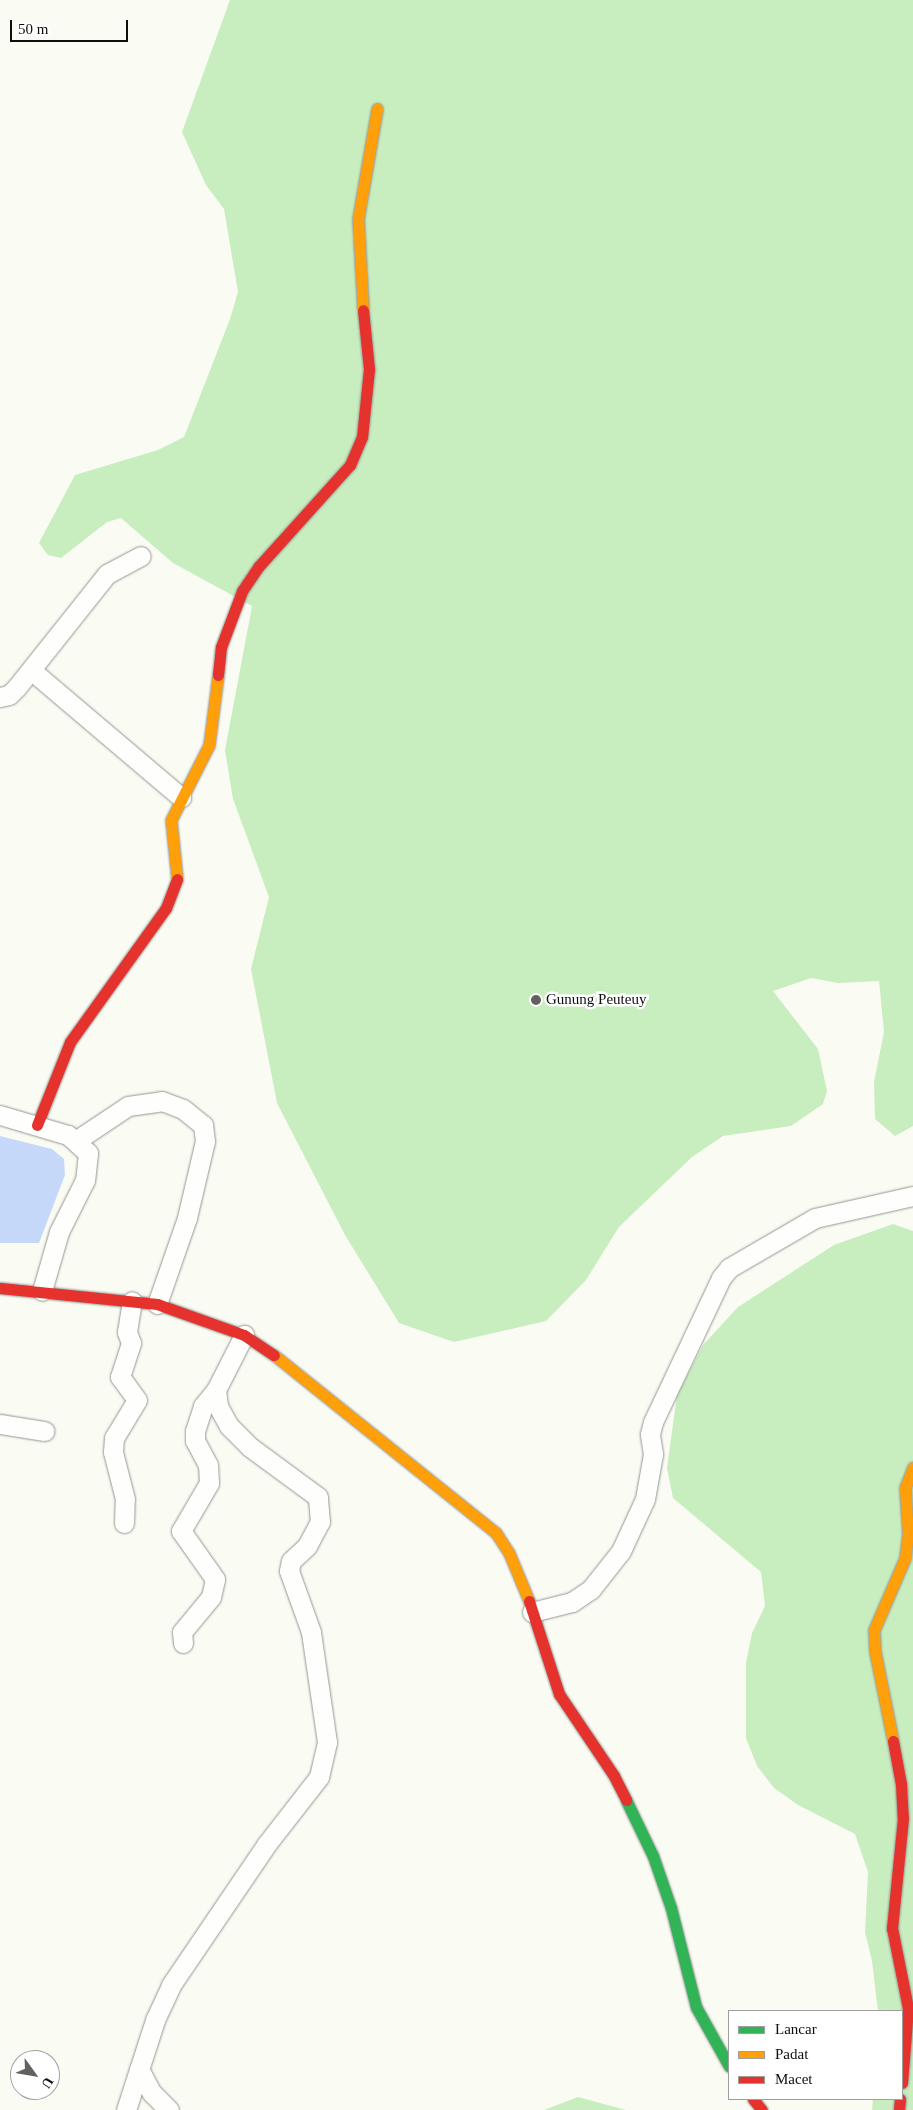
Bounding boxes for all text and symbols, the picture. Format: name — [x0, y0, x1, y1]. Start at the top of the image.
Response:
scale bar — [12, 10, 130, 42]
text: 50 m — [18, 21, 48, 37]
place label: Gunung Peuteuy — [546, 991, 646, 1009]
marker: Gunung Peuteuy — [530, 994, 542, 1006]
legend — [728, 2010, 903, 2100]
text: Lancar — [775, 2021, 817, 2037]
text: Padat — [775, 2046, 808, 2062]
north arrow — [10, 2050, 60, 2100]
text: Macet — [775, 2071, 812, 2087]
text: U — [38, 2074, 56, 2091]

